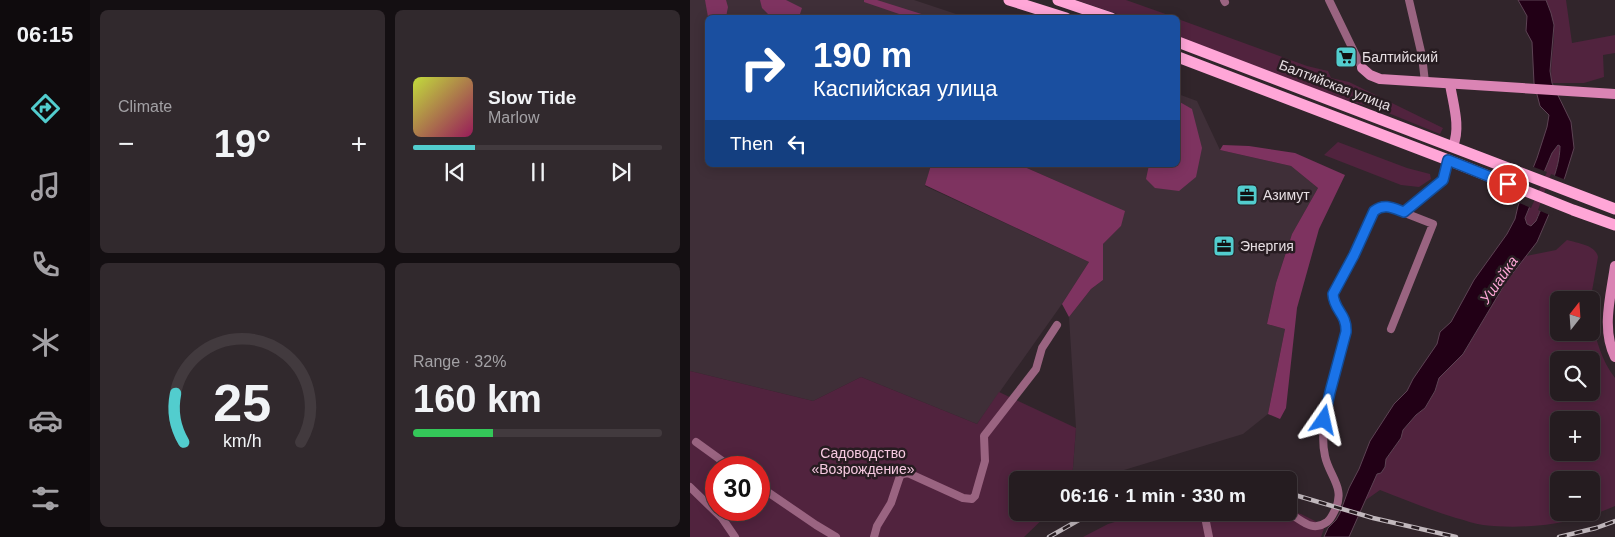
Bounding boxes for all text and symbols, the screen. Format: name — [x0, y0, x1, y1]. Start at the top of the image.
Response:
text: 06:15 — [17, 22, 73, 47]
icon: right — [730, 35, 795, 100]
text: 190 m — [813, 35, 912, 74]
supermarket icon: Балтийский — [1334, 45, 1358, 69]
place label: Балтийский — [1362, 49, 1438, 65]
street label: Балтийская улица — [1277, 56, 1393, 114]
text: Каспийская улица — [813, 76, 997, 101]
text: Slow Tide — [488, 87, 576, 108]
icon: directions — [28, 91, 63, 126]
text: Climate — [118, 98, 172, 115]
text: Marlow — [488, 109, 540, 126]
text: 19° — [214, 123, 271, 165]
text: − — [118, 128, 134, 159]
text: + — [351, 128, 367, 159]
icon: left — [783, 130, 811, 158]
text: Then — [730, 133, 773, 154]
icon: previous — [441, 158, 469, 186]
icon: pause — [524, 158, 552, 186]
icon: next — [607, 158, 635, 186]
pin — [1487, 163, 1529, 205]
icon: music — [28, 169, 63, 204]
icon: arrive — [1494, 170, 1522, 198]
office icon: Азимут — [1235, 183, 1259, 207]
place label: Азимут — [1263, 187, 1310, 203]
office icon: Энергия — [1212, 234, 1236, 258]
place label: Энергия — [1240, 238, 1294, 254]
icon: phone — [28, 247, 63, 282]
water label: Ушайка — [1476, 253, 1521, 308]
north arrow — [1550, 291, 1600, 341]
map controls — [1550, 291, 1600, 521]
icon: climate — [28, 325, 63, 360]
button: search — [1550, 351, 1600, 401]
text: Range · 32% — [413, 353, 506, 370]
text: 25 — [214, 374, 271, 432]
text: 160 km — [413, 378, 542, 420]
position arrow — [1297, 393, 1349, 445]
icon: car — [28, 403, 63, 438]
button: + — [1550, 411, 1600, 461]
text: km/h — [223, 431, 262, 451]
park label: Садоводство «Возрождение» — [811, 445, 915, 477]
speed limit sign: 30 — [705, 456, 770, 521]
button: − — [1550, 471, 1600, 521]
icon: filters — [28, 481, 63, 516]
text: 06:16 · 1 min · 330 m — [1060, 485, 1246, 506]

